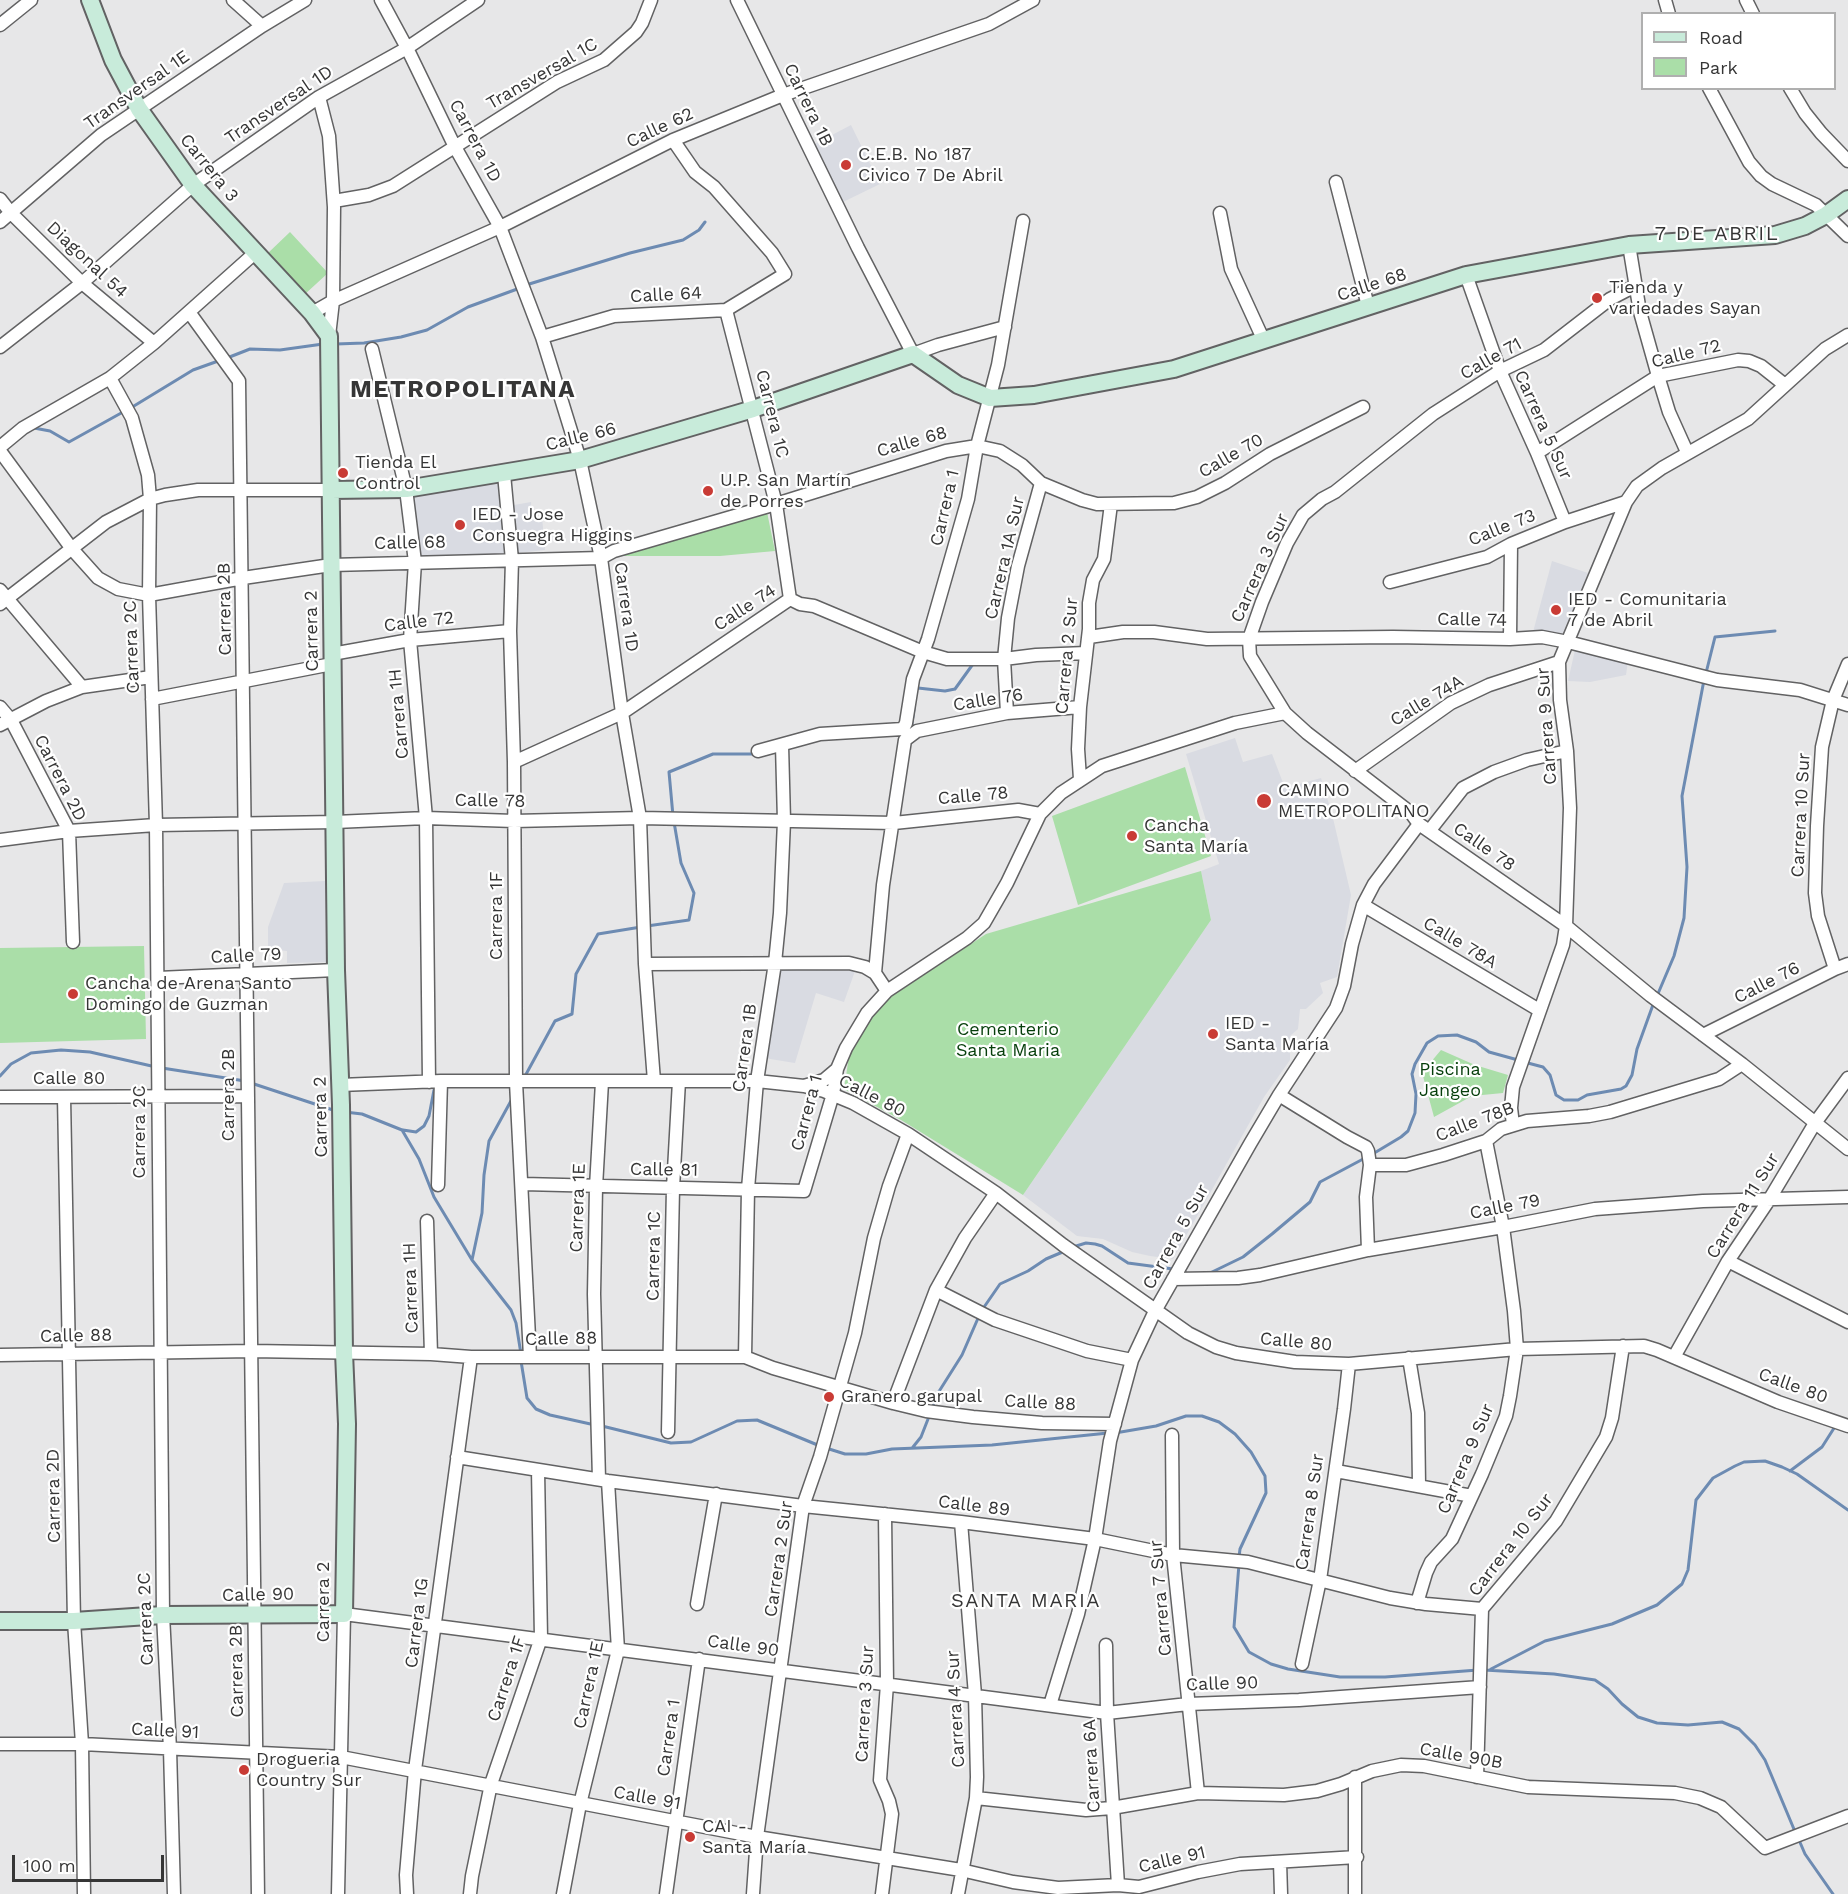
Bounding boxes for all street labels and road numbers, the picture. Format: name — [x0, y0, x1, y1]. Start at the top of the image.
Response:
street label: Transversal 1C — [483, 33, 601, 115]
street label: Transversal 1E — [80, 46, 194, 134]
street label: Carrera 1B — [779, 60, 837, 150]
street label: Transversal 1D — [221, 61, 337, 149]
street label: Carrera 1D — [444, 96, 506, 186]
street label: Calle 62 — [623, 103, 697, 153]
street label: Carrera 3 — [175, 130, 243, 206]
street label: Diagonal 54 — [42, 217, 132, 303]
street label: Calle 68 — [1334, 264, 1410, 306]
street label: Calle 64 — [629, 282, 703, 308]
street label: Calle 71 — [1456, 333, 1526, 385]
street label: Calle 72 — [1649, 335, 1723, 373]
street label: Carrera 5 Sur — [1509, 367, 1577, 483]
street label: Carrera 1C — [751, 368, 793, 460]
street label: Calle 66 — [543, 418, 619, 456]
street label: Calle 68 — [874, 422, 950, 462]
street label: Calle 70 — [1195, 429, 1267, 483]
street label: Carrera 1 — [926, 468, 964, 548]
street label: Carrera 1A Sur — [980, 494, 1030, 622]
street label: Calle 73 — [1465, 505, 1539, 551]
street label: Carrera 3 Sur — [1226, 510, 1294, 626]
street label: Calle 68 — [374, 532, 446, 554]
street label: Carrera 1D — [609, 561, 643, 653]
street label: Carrera 2B — [213, 562, 237, 656]
street label: Calle 74 — [710, 580, 780, 636]
street label: Carrera 2 — [300, 590, 324, 672]
street label: Carrera 2 Sur — [1051, 597, 1083, 715]
street label: Carrera 2C — [120, 600, 144, 694]
street label: Calle 72 — [383, 607, 455, 637]
street label: Calle 74 — [1437, 609, 1507, 631]
street label: Carrera 9 Sur — [1532, 666, 1562, 786]
street label: Carrera 1H — [384, 668, 414, 760]
street label: Calle 74A — [1386, 671, 1468, 731]
street label: Calle 76 — [951, 684, 1025, 716]
street label: Carrera 2D — [29, 731, 91, 825]
street label: Carrera 10 Sur — [1787, 752, 1815, 878]
street label: Calle 78 — [937, 782, 1009, 810]
street label: Calle 78 — [454, 790, 526, 812]
street label: Calle 78 — [1449, 818, 1519, 876]
street label: Carrera 1F — [486, 872, 508, 960]
street label: Calle 78A — [1419, 912, 1501, 974]
street label: Calle 79 — [210, 943, 282, 969]
street label: Calle 76 — [1731, 957, 1803, 1009]
street label: Carrera 1B — [728, 1002, 762, 1094]
street label: Carrera 2B — [218, 1049, 240, 1141]
street label: Calle 80 — [33, 1068, 105, 1090]
street label: Calle 80 — [835, 1070, 909, 1122]
street label: Carrera 1 — [787, 1073, 827, 1153]
street label: Carrera 2 — [309, 1076, 333, 1158]
street label: Carrera 2C — [129, 1085, 151, 1179]
street label: Calle 78B — [1433, 1097, 1517, 1147]
street label: Carrera 11 Sur — [1702, 1149, 1784, 1263]
street label: Calle 81 — [630, 1159, 698, 1181]
street label: Carrera 1E — [566, 1163, 590, 1253]
street label: Carrera 5 Sur — [1138, 1180, 1214, 1294]
street label: Calle 79 — [1468, 1190, 1542, 1224]
street label: Carrera 1C — [642, 1211, 666, 1301]
street label: Carrera 1H — [399, 1242, 423, 1334]
street label: Calle 88 — [40, 1325, 112, 1347]
street label: Calle 88 — [525, 1328, 597, 1350]
street label: Calle 80 — [1259, 1328, 1333, 1356]
street label: Calle 80 — [1755, 1363, 1831, 1409]
street label: Calle 88 — [1003, 1390, 1077, 1416]
street label: Carrera 9 Sur — [1433, 1401, 1499, 1517]
street label: Carrera 2D — [42, 1449, 66, 1543]
street label: Carrera 8 Sur — [1291, 1452, 1329, 1572]
street label: Carrera 10 Sur — [1464, 1489, 1558, 1601]
street label: Calle 89 — [937, 1491, 1011, 1521]
street label: Carrera 2 Sur — [760, 1499, 798, 1619]
street label: Carrera 7 Sur — [1145, 1539, 1177, 1657]
street label: Carrera 2 — [313, 1561, 335, 1643]
street label: Carrera 2C — [134, 1572, 158, 1666]
street label: Carrera 1G — [401, 1577, 433, 1669]
street label: Calle 90 — [222, 1584, 294, 1606]
street label: Carrera 2B — [225, 1624, 249, 1718]
street label: Calle 90 — [706, 1630, 780, 1662]
street label: Carrera 1F — [483, 1633, 531, 1725]
street label: Carrera 1E — [569, 1639, 609, 1731]
street label: Carrera 3 Sur — [851, 1645, 879, 1763]
street label: Carrera 4 Sur — [942, 1650, 970, 1768]
street label: Calle 90 — [1185, 1672, 1259, 1696]
street label: Carrera 1 — [653, 1698, 685, 1778]
street label: Calle 91 — [130, 1718, 200, 1744]
street label: Carrera 6A — [1079, 1719, 1105, 1813]
street label: Calle 90B — [1418, 1738, 1504, 1774]
street label: Calle 91 — [612, 1781, 682, 1815]
street label: Calle 91 — [1136, 1842, 1208, 1878]

